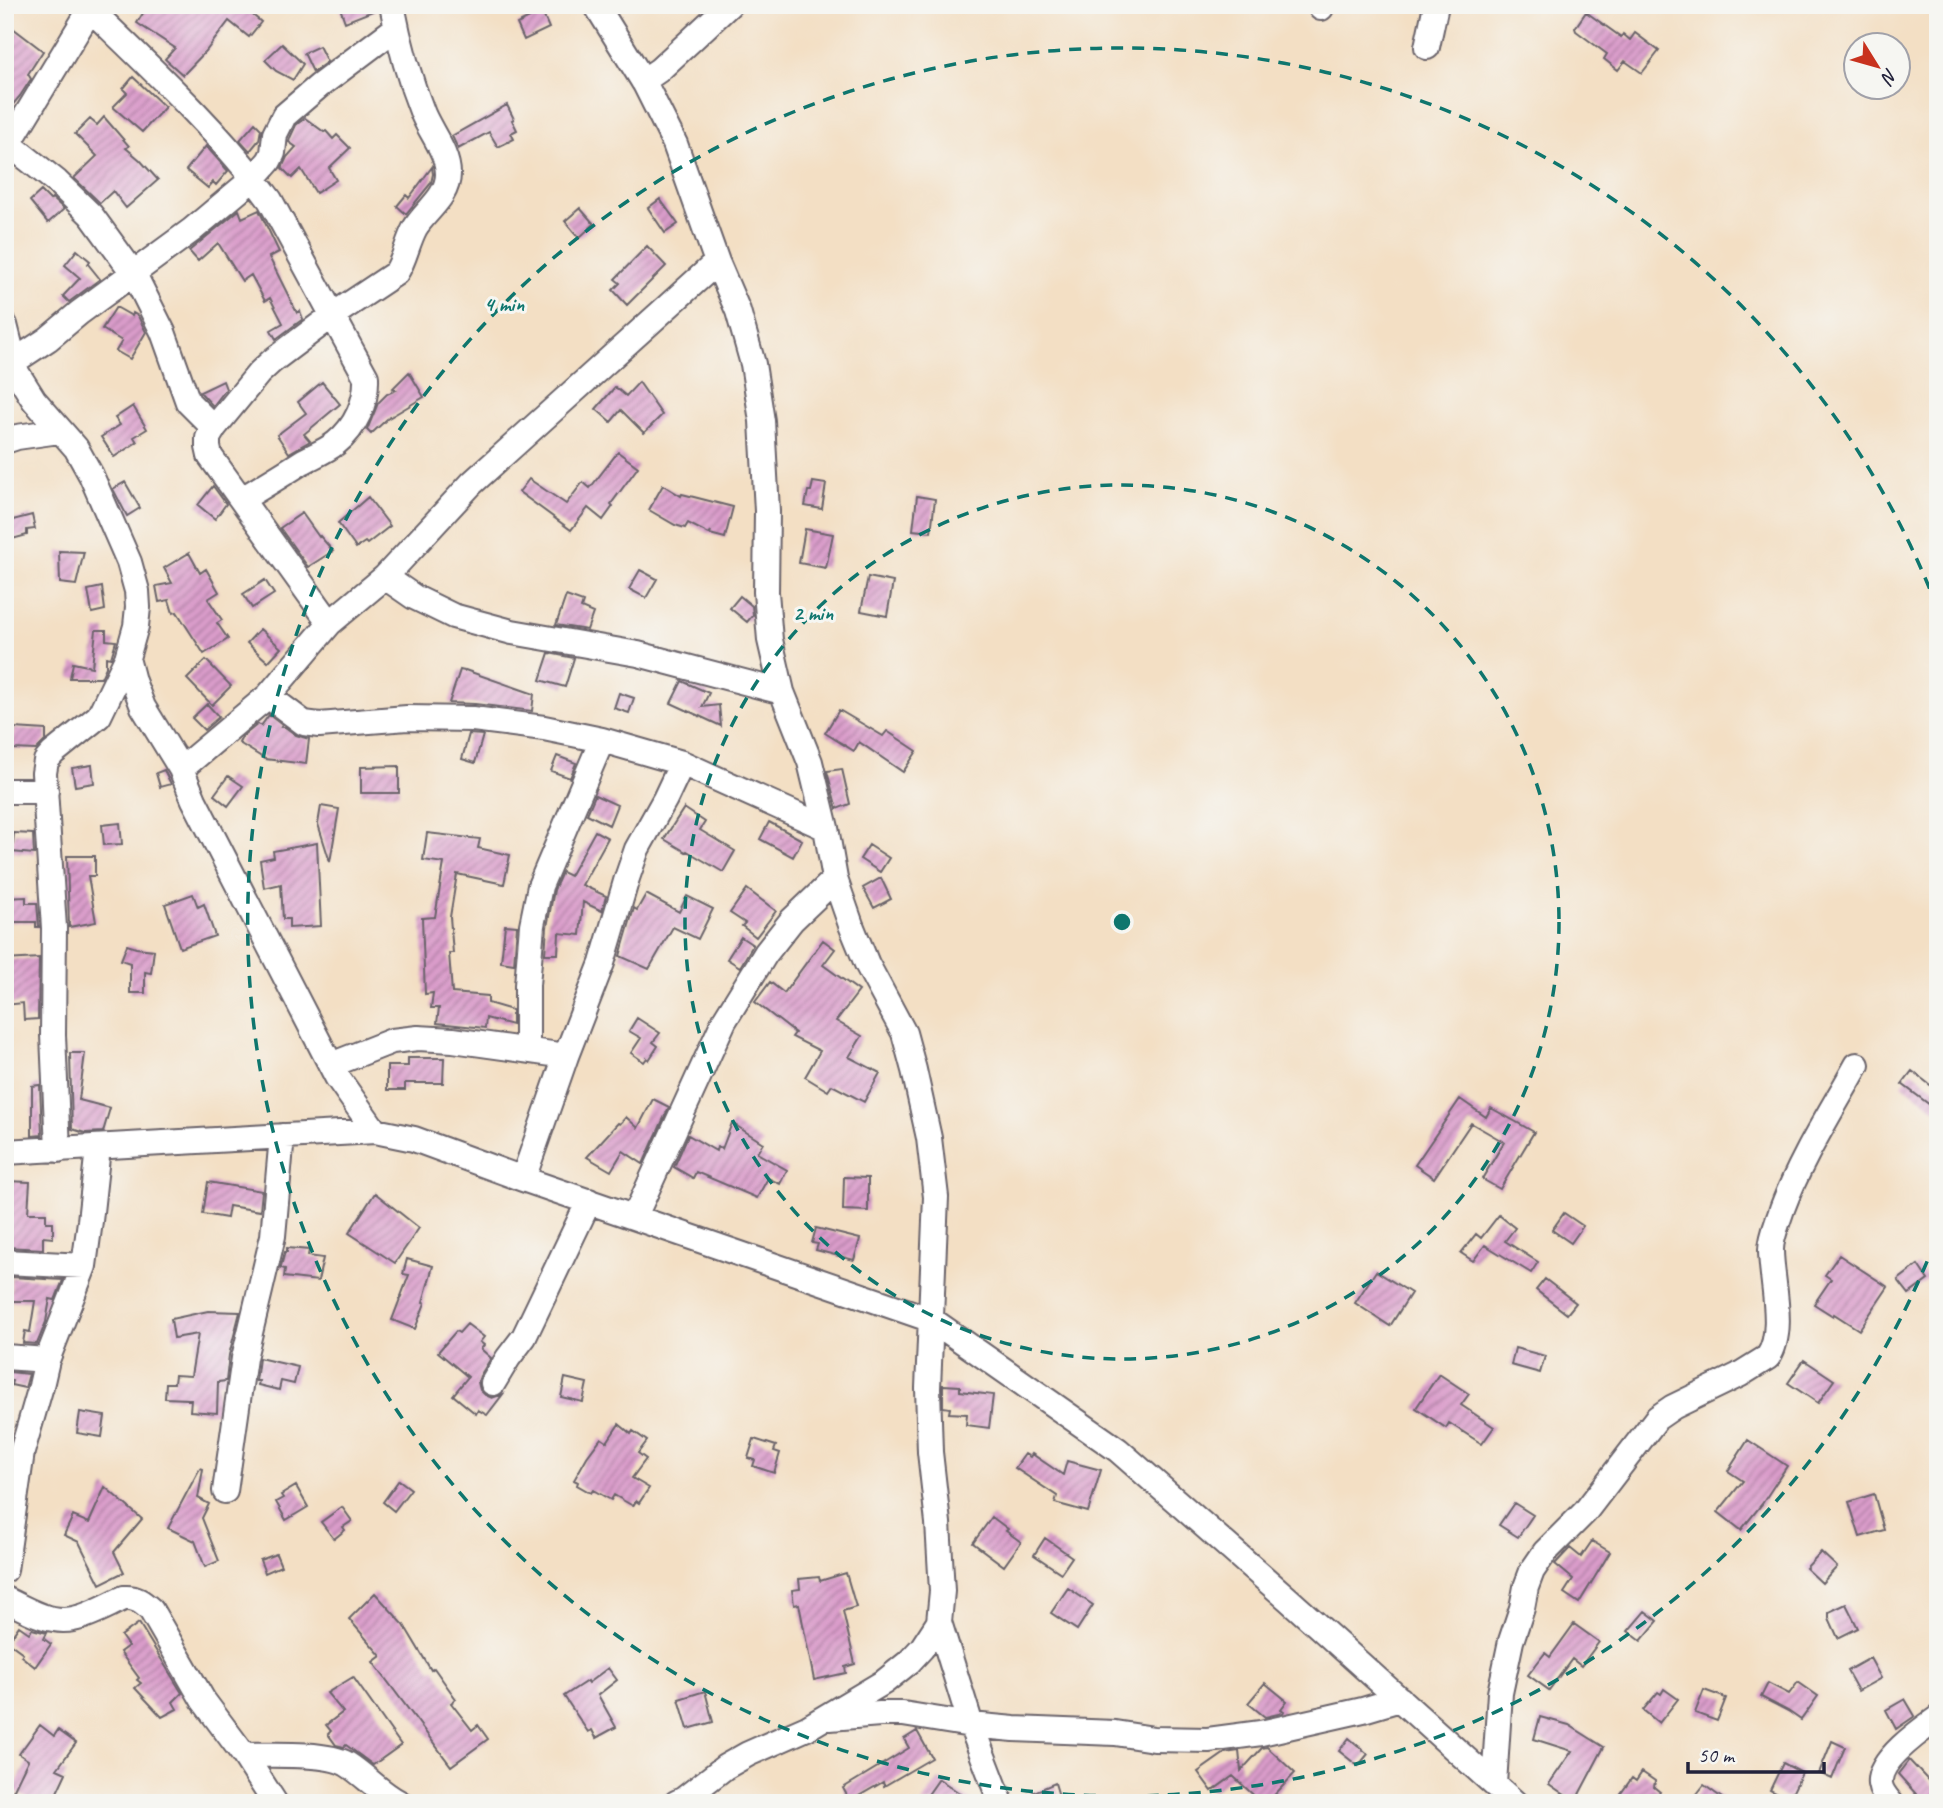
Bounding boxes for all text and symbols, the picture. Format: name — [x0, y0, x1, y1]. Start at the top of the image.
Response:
north arrow — [1842, 32, 1912, 102]
text: N — [1875, 64, 1903, 90]
text: 4 min — [484, 291, 524, 317]
text: 2 min — [793, 600, 833, 626]
centre of rings — [1110, 910, 1134, 934]
scale bar — [1688, 1731, 1824, 1775]
text: 50 m — [1698, 1742, 1736, 1768]

